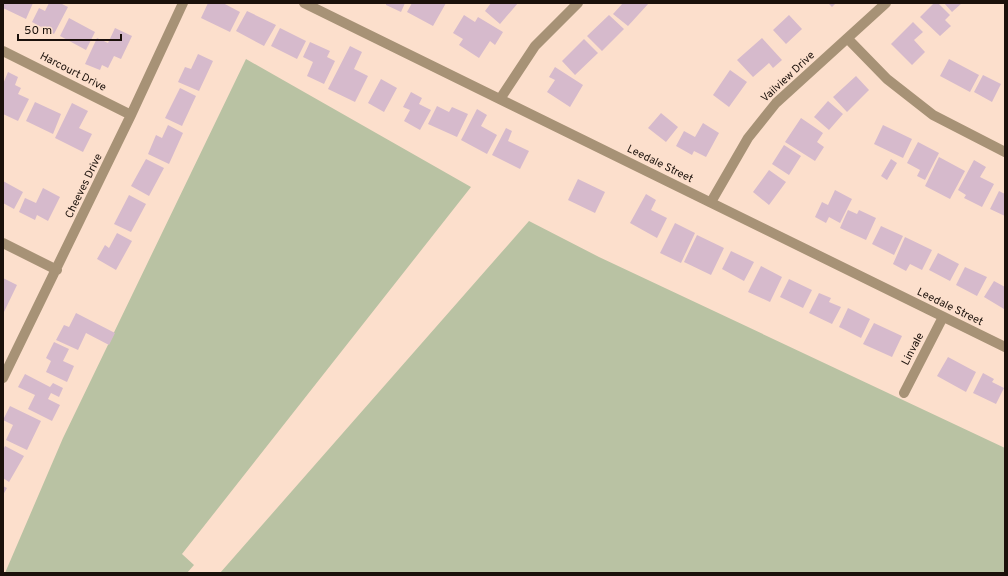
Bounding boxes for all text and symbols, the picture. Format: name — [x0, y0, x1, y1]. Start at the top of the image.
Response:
scale bar — [18, 16, 121, 42]
text: 50 m — [24, 23, 52, 39]
street label: Vailview Drive — [758, 48, 818, 106]
street label: Harcourt Drive — [38, 49, 109, 95]
street label: Leedale Street — [625, 142, 695, 186]
street label: Cheeves Drive — [62, 151, 106, 221]
street label: Leedale Street — [915, 285, 985, 329]
street label: Linvale — [899, 330, 927, 368]

